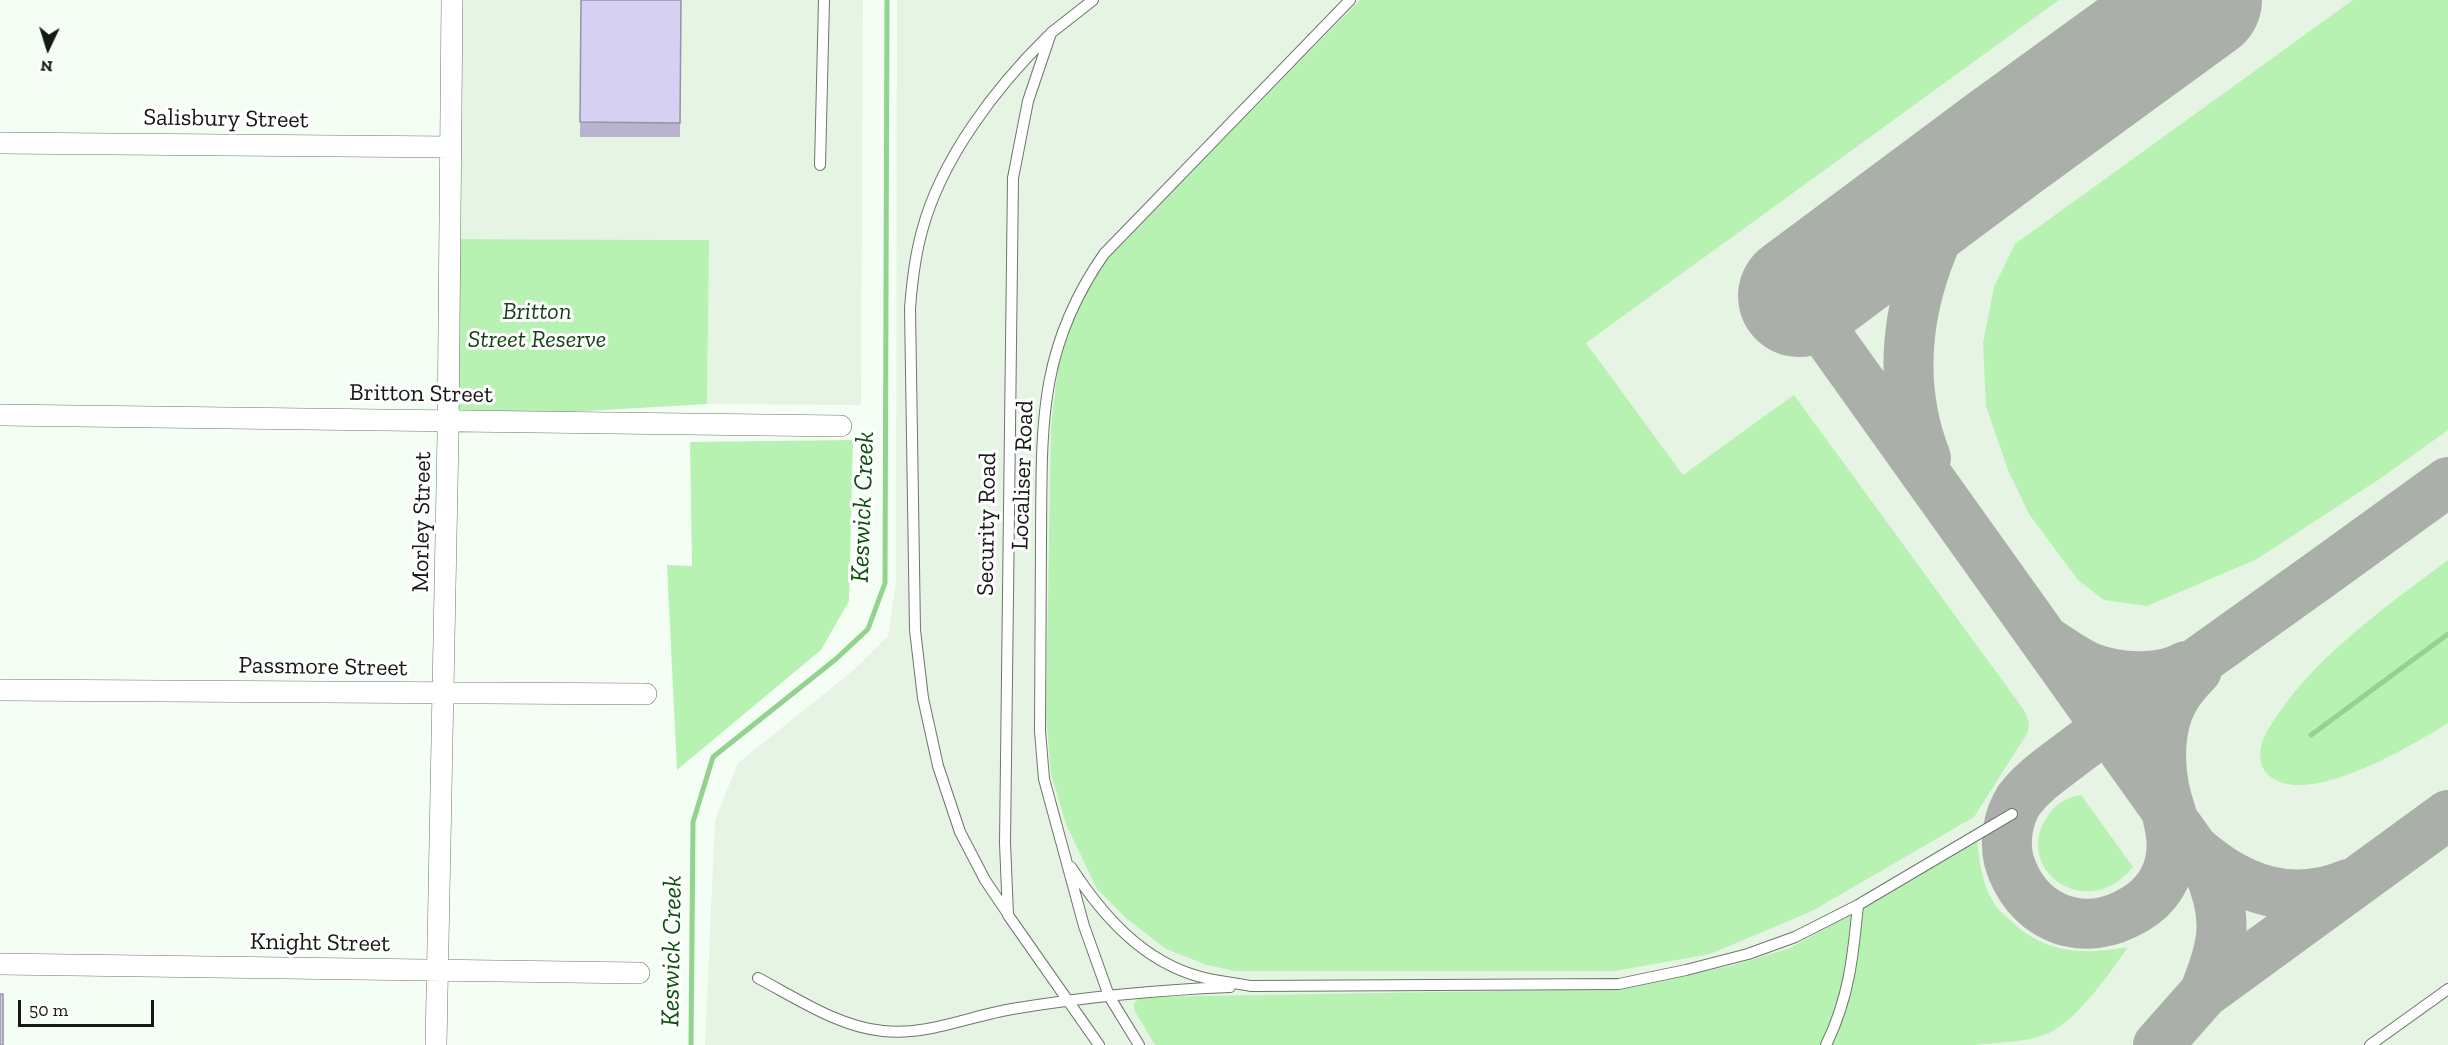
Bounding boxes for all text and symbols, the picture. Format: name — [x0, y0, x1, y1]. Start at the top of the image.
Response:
north arrow — [18, 18, 78, 78]
text: N — [40, 57, 53, 76]
street label: Salisbury Street — [143, 103, 309, 135]
park label: Britton Street Reserve — [468, 298, 606, 354]
street label: Britton Street — [349, 378, 493, 410]
street label: Localiser Road — [1006, 399, 1040, 551]
water label: Keswick Creek — [845, 431, 881, 583]
street label: Morley Street — [406, 451, 438, 593]
street label: Security Road — [971, 452, 1003, 596]
street label: Passmore Street — [238, 651, 408, 683]
water label: Keswick Creek — [655, 875, 689, 1027]
street label: Knight Street — [250, 927, 390, 959]
scale bar — [21, 988, 158, 1026]
text: 50 m — [29, 999, 68, 1021]

